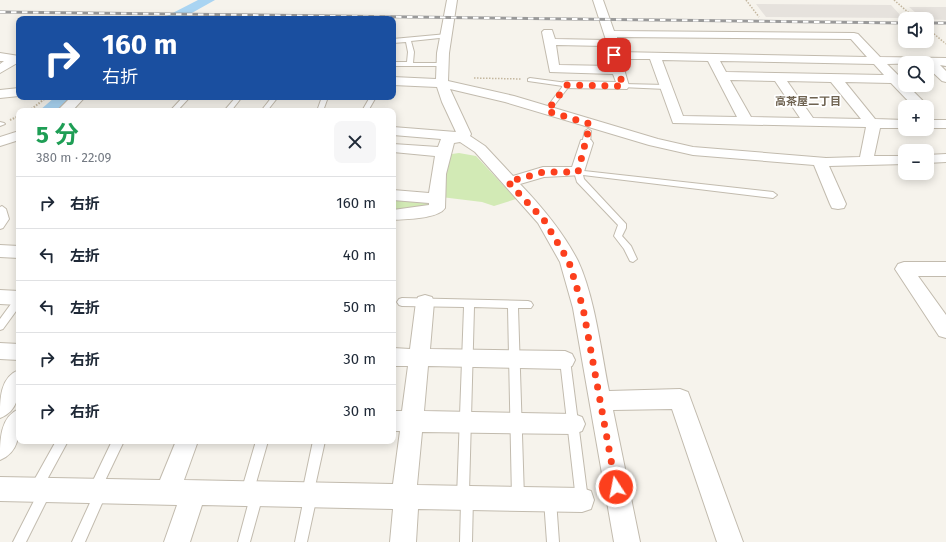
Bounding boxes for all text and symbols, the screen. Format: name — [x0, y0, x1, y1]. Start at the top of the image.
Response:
map controls — [898, 12, 934, 180]
button: sound — [898, 12, 934, 48]
text: 160 m — [102, 28, 177, 61]
icon: right — [36, 32, 88, 84]
pin — [597, 38, 631, 72]
icon: arrive — [603, 44, 625, 66]
button: search — [898, 56, 934, 92]
text: 右折 — [102, 66, 138, 88]
district label: 高茶屋二丁目 — [775, 95, 841, 108]
button: + — [898, 100, 934, 136]
text: 5 分 — [36, 121, 79, 149]
button: close — [334, 121, 376, 163]
button: − — [898, 144, 934, 180]
text: 380 m · 22:09 — [36, 150, 111, 165]
icon: right — [36, 192, 58, 214]
text: 160 m — [336, 194, 376, 212]
text: 右折 — [70, 195, 100, 213]
icon: left — [36, 244, 58, 266]
text: 40 m — [343, 246, 376, 264]
text: 左折 — [70, 247, 100, 265]
icon: left — [36, 296, 58, 318]
text: 50 m — [343, 298, 376, 316]
text: 左折 — [70, 299, 100, 317]
icon: right — [36, 348, 58, 370]
text: 30 m — [343, 350, 376, 368]
text: 右折 — [70, 351, 100, 369]
icon: right — [36, 400, 58, 422]
text: 30 m — [343, 402, 376, 420]
text: 右折 — [70, 403, 100, 421]
position arrow — [595, 466, 637, 508]

